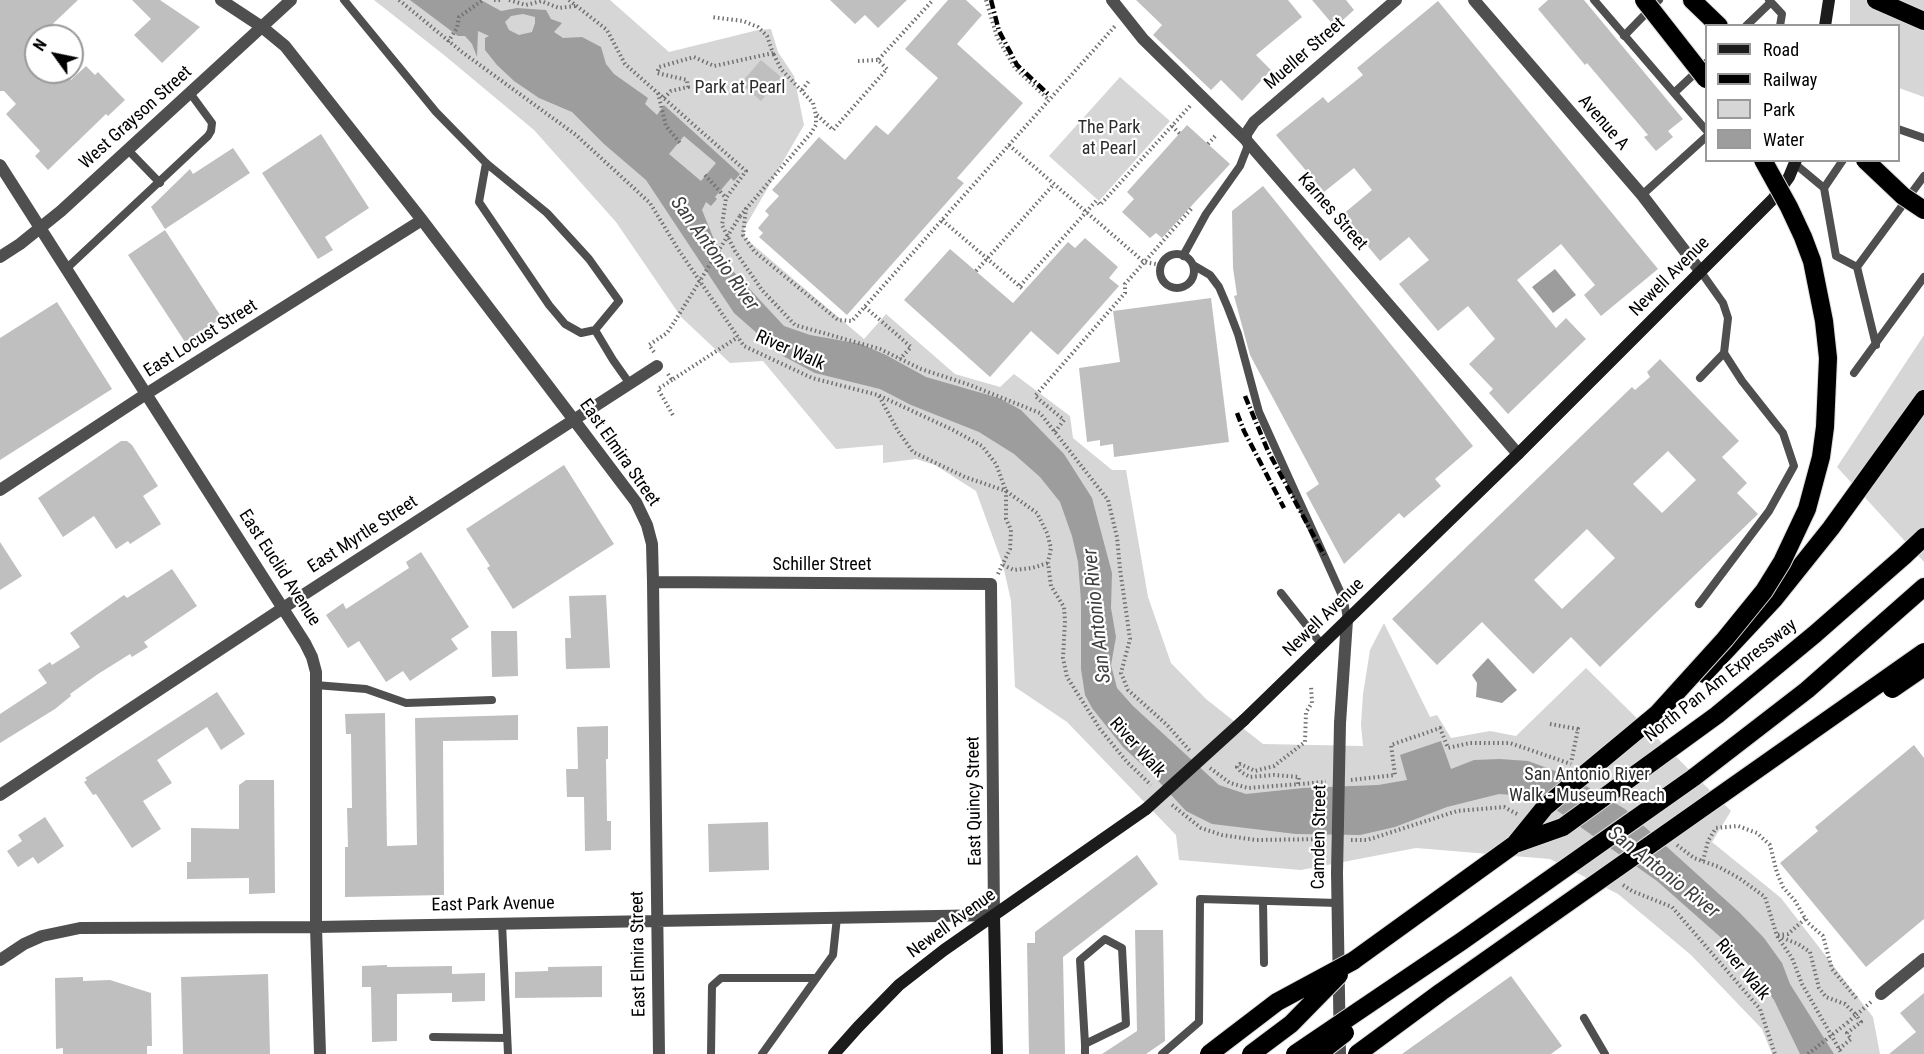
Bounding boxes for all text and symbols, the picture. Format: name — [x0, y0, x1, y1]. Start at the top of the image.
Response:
street label: Mueller Street — [1260, 13, 1350, 95]
north arrow — [24, 24, 84, 84]
legend — [1705, 24, 1900, 162]
text: N — [30, 36, 51, 54]
text: Road — [1763, 39, 1799, 60]
street label: West Grayson Street — [75, 62, 197, 174]
text: Railway — [1763, 69, 1817, 90]
park label: Park at Pearl — [695, 77, 785, 99]
street label: Avenue A — [1573, 91, 1633, 155]
text: Park — [1763, 99, 1795, 120]
park label: The Park at Pearl — [1078, 117, 1140, 160]
text: Water — [1763, 129, 1804, 150]
street label: Karnes Street — [1292, 169, 1372, 255]
water label: San Antonio River — [665, 192, 763, 316]
street label: Newell Avenue — [1626, 233, 1714, 321]
street label: East Locust Street — [140, 295, 262, 383]
street label: River Walk — [752, 326, 828, 376]
street label: East Elmira Street — [574, 395, 664, 511]
street label: East Myrtle Street — [304, 492, 422, 578]
street label: East Euclid Avenue — [233, 506, 325, 630]
water label: San Antonio River — [1079, 548, 1117, 684]
street label: Schiller Street — [773, 554, 871, 576]
street label: Newell Avenue — [1279, 574, 1369, 662]
street label: North Pan Am Expressway — [1641, 615, 1801, 747]
street label: River Walk — [1104, 713, 1170, 783]
street label: East Quincy Street — [963, 736, 987, 866]
park label: San Antonio River Walk - Museum Reach — [1509, 764, 1665, 806]
street label: Camden Street — [1308, 784, 1332, 890]
water label: San Antonio River — [1602, 822, 1724, 924]
street label: Newell Avenue — [904, 885, 1000, 963]
street label: East Elmira Street — [627, 891, 651, 1017]
street label: East Park Avenue — [431, 893, 555, 917]
street label: River Walk — [1710, 935, 1774, 1005]

